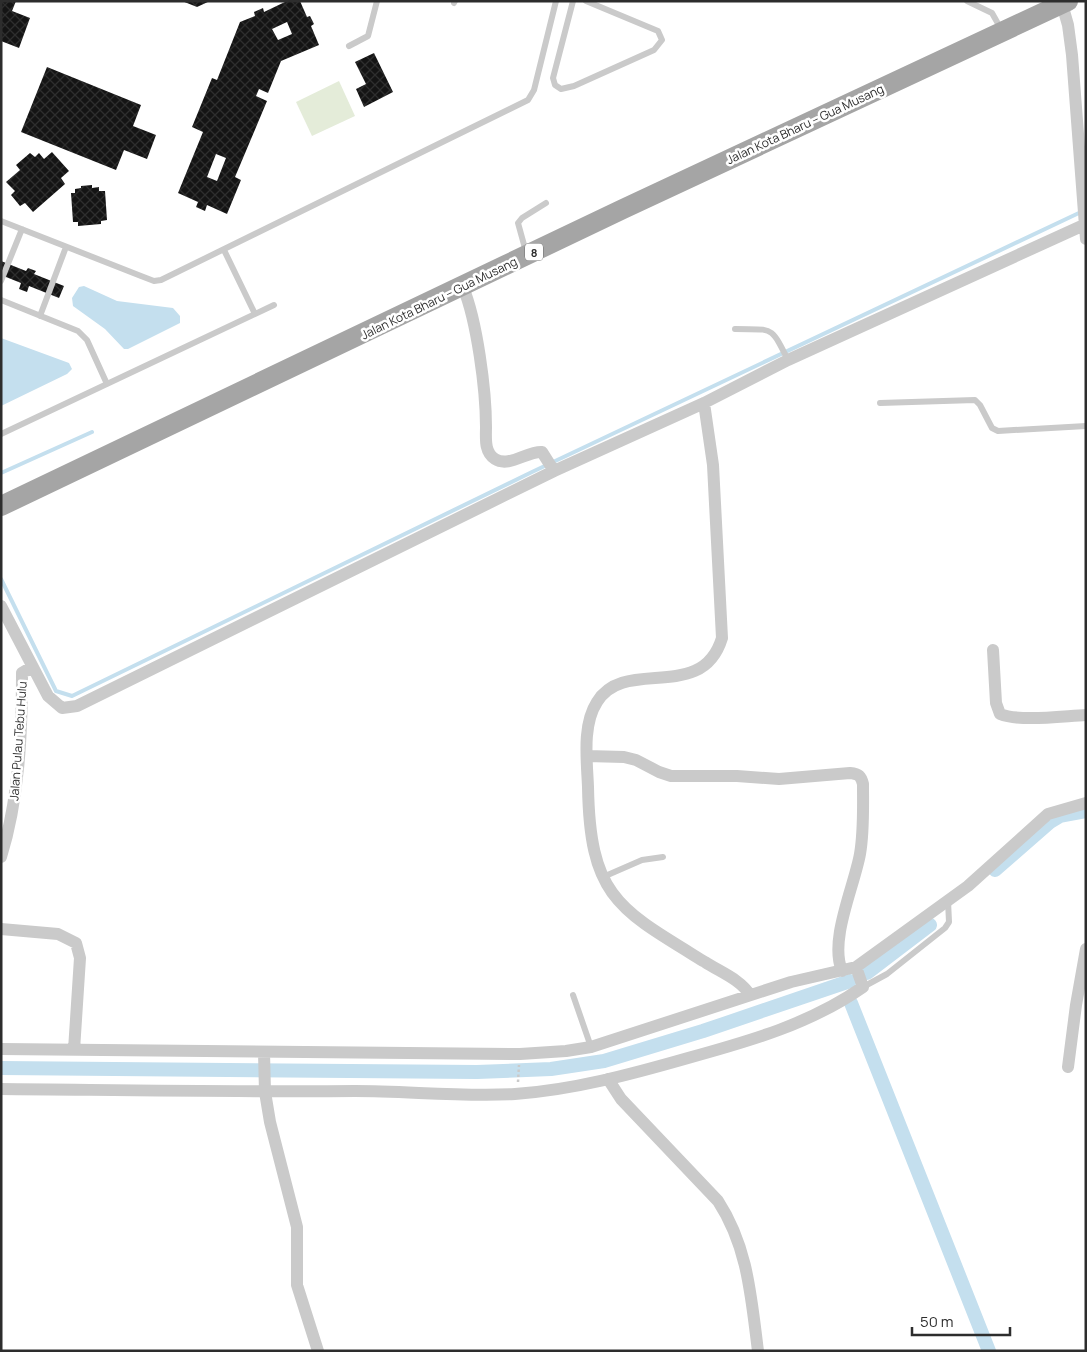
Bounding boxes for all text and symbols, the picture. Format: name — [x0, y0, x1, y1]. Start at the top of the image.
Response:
street label: Jalan Kota Bharu – Gua Musang — [724, 80, 886, 168]
road number: 8 — [525, 243, 543, 260]
street label: Jalan Kota Bharu – Gua Musang — [358, 253, 520, 343]
street label: Jalan Pulau Tebu Hulu — [5, 681, 31, 801]
scale bar — [912, 1304, 1010, 1336]
text: 50 m — [920, 1311, 954, 1332]

